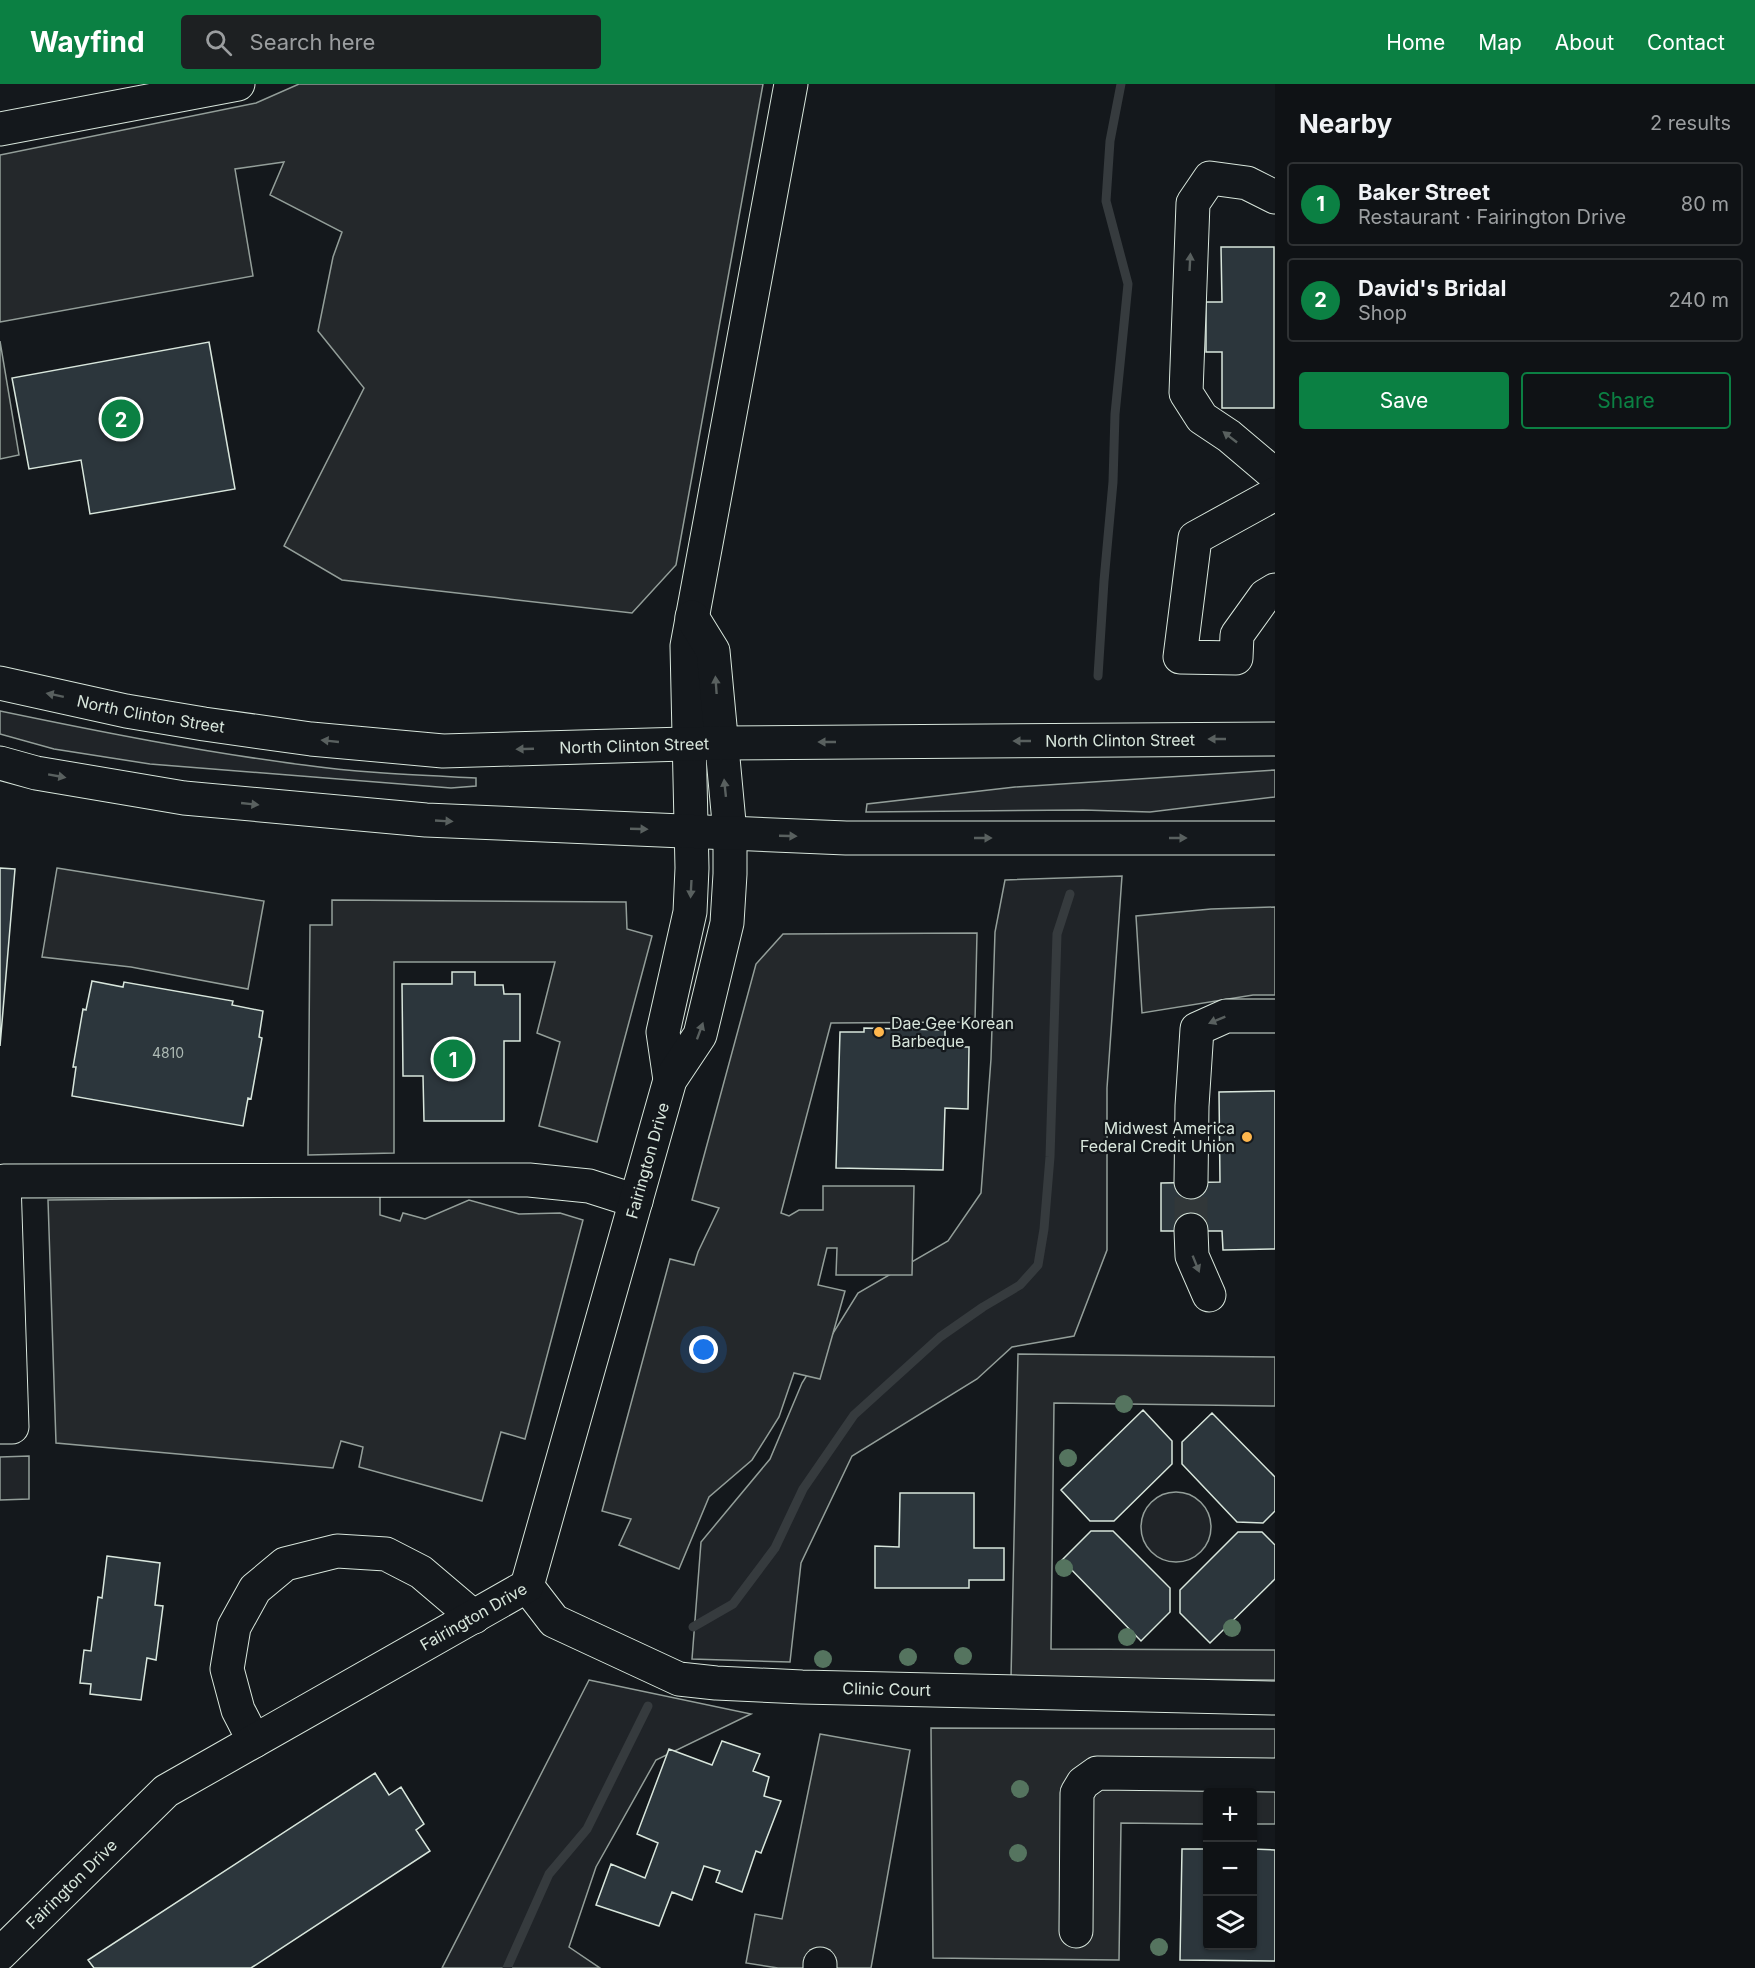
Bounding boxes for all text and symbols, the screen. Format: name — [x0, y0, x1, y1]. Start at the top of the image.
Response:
search box — [181, 15, 601, 69]
text: Wayfind — [30, 25, 145, 59]
icon: search — [202, 26, 235, 59]
text: Search here — [250, 29, 375, 55]
text: Home — [1386, 30, 1445, 55]
text: Map — [1478, 30, 1522, 55]
text: About — [1555, 30, 1614, 55]
text: Contact — [1647, 30, 1725, 55]
text: Nearby — [1299, 108, 1392, 139]
text: 2 results — [1650, 111, 1731, 135]
text: Baker Street — [1358, 179, 1490, 205]
text: 1 — [1316, 192, 1325, 216]
text: 80 m — [1681, 192, 1729, 216]
text: Restaurant · Fairington Drive — [1358, 205, 1626, 229]
one-way arrow — [1186, 252, 1195, 271]
text: David's Bridal — [1358, 275, 1506, 301]
text: 2 — [1314, 288, 1327, 312]
text: 240 m — [1668, 288, 1729, 312]
text: Shop — [1358, 301, 1407, 325]
button: Save — [1299, 372, 1509, 429]
button: Share — [1521, 372, 1731, 429]
pin: 2 — [102, 396, 140, 442]
one-way arrow — [1222, 431, 1238, 444]
one-way arrow — [711, 675, 720, 694]
one-way arrow — [45, 690, 64, 699]
street label: North Clinton Street — [75, 690, 226, 737]
street label: North Clinton Street — [1045, 730, 1195, 751]
street label: North Clinton Street — [559, 733, 709, 758]
one-way arrow — [1207, 735, 1226, 744]
one-way arrow — [321, 736, 340, 746]
one-way arrow — [1012, 736, 1031, 746]
one-way arrow — [817, 737, 836, 747]
one-way arrow — [515, 745, 534, 754]
one-way arrow — [48, 772, 67, 781]
one-way arrow — [720, 778, 730, 797]
one-way arrow — [240, 799, 259, 809]
one-way arrow — [435, 816, 454, 825]
one-way arrow — [629, 824, 648, 834]
one-way arrow — [779, 832, 798, 841]
one-way arrow — [974, 833, 993, 843]
one-way arrow — [1169, 833, 1188, 843]
one-way arrow — [686, 880, 695, 899]
place label: Dae Gee Korean Barbeque — [891, 1013, 1014, 1051]
one-way arrow — [1208, 1015, 1226, 1025]
one-way arrow — [696, 1022, 706, 1040]
marker: Dae Gee Korean Barbeque — [872, 1025, 886, 1039]
pin: 1 — [434, 1036, 472, 1082]
house number: 4810 — [152, 1044, 184, 1061]
street label: Fairington Drive — [621, 1100, 673, 1221]
place label: Midwest America Federal Credit Union — [1080, 1118, 1235, 1156]
marker: Midwest America Federal Credit Union — [1240, 1130, 1254, 1144]
one-way arrow — [1191, 1255, 1201, 1273]
your location — [689, 1335, 718, 1364]
street label: Fairington Drive — [416, 1578, 530, 1655]
street label: Clinic Court — [842, 1678, 931, 1700]
map controls — [1203, 1788, 1257, 1950]
button: + — [1203, 1788, 1257, 1842]
street label: Fairington Drive — [22, 1835, 121, 1933]
button: − — [1203, 1842, 1257, 1896]
button: layers — [1203, 1896, 1257, 1950]

